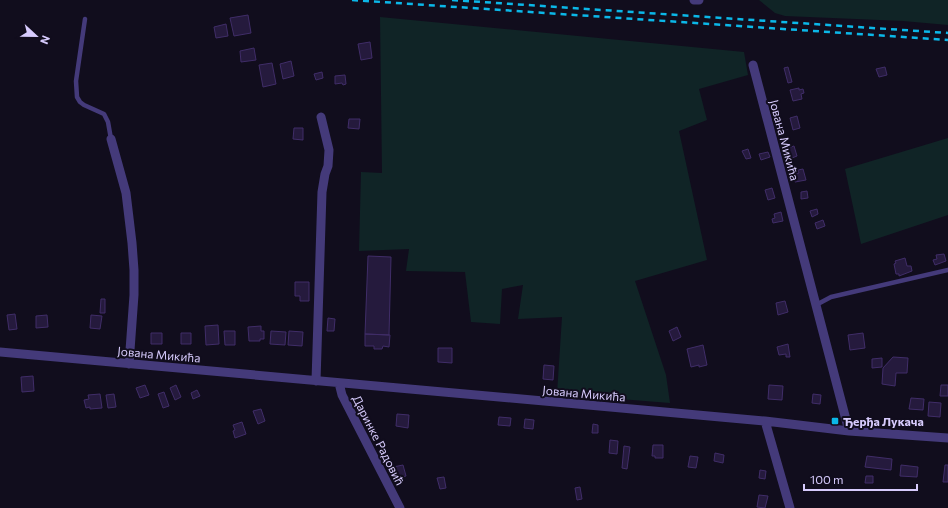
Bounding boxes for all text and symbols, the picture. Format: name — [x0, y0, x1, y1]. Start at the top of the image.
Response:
north arrow — [16, 16, 56, 56]
text: N — [38, 34, 53, 46]
street label: Јована Микића — [766, 98, 803, 182]
street label: Јована Микића — [117, 343, 201, 366]
street label: Јована Микића — [542, 382, 626, 405]
street label: Даринке Радовић — [350, 393, 408, 487]
place label: Ђерђа Лукача — [843, 414, 924, 428]
marker: Ђерђа Лукача — [830, 416, 840, 426]
scale bar — [804, 466, 917, 492]
text: 100 m — [810, 472, 844, 486]

